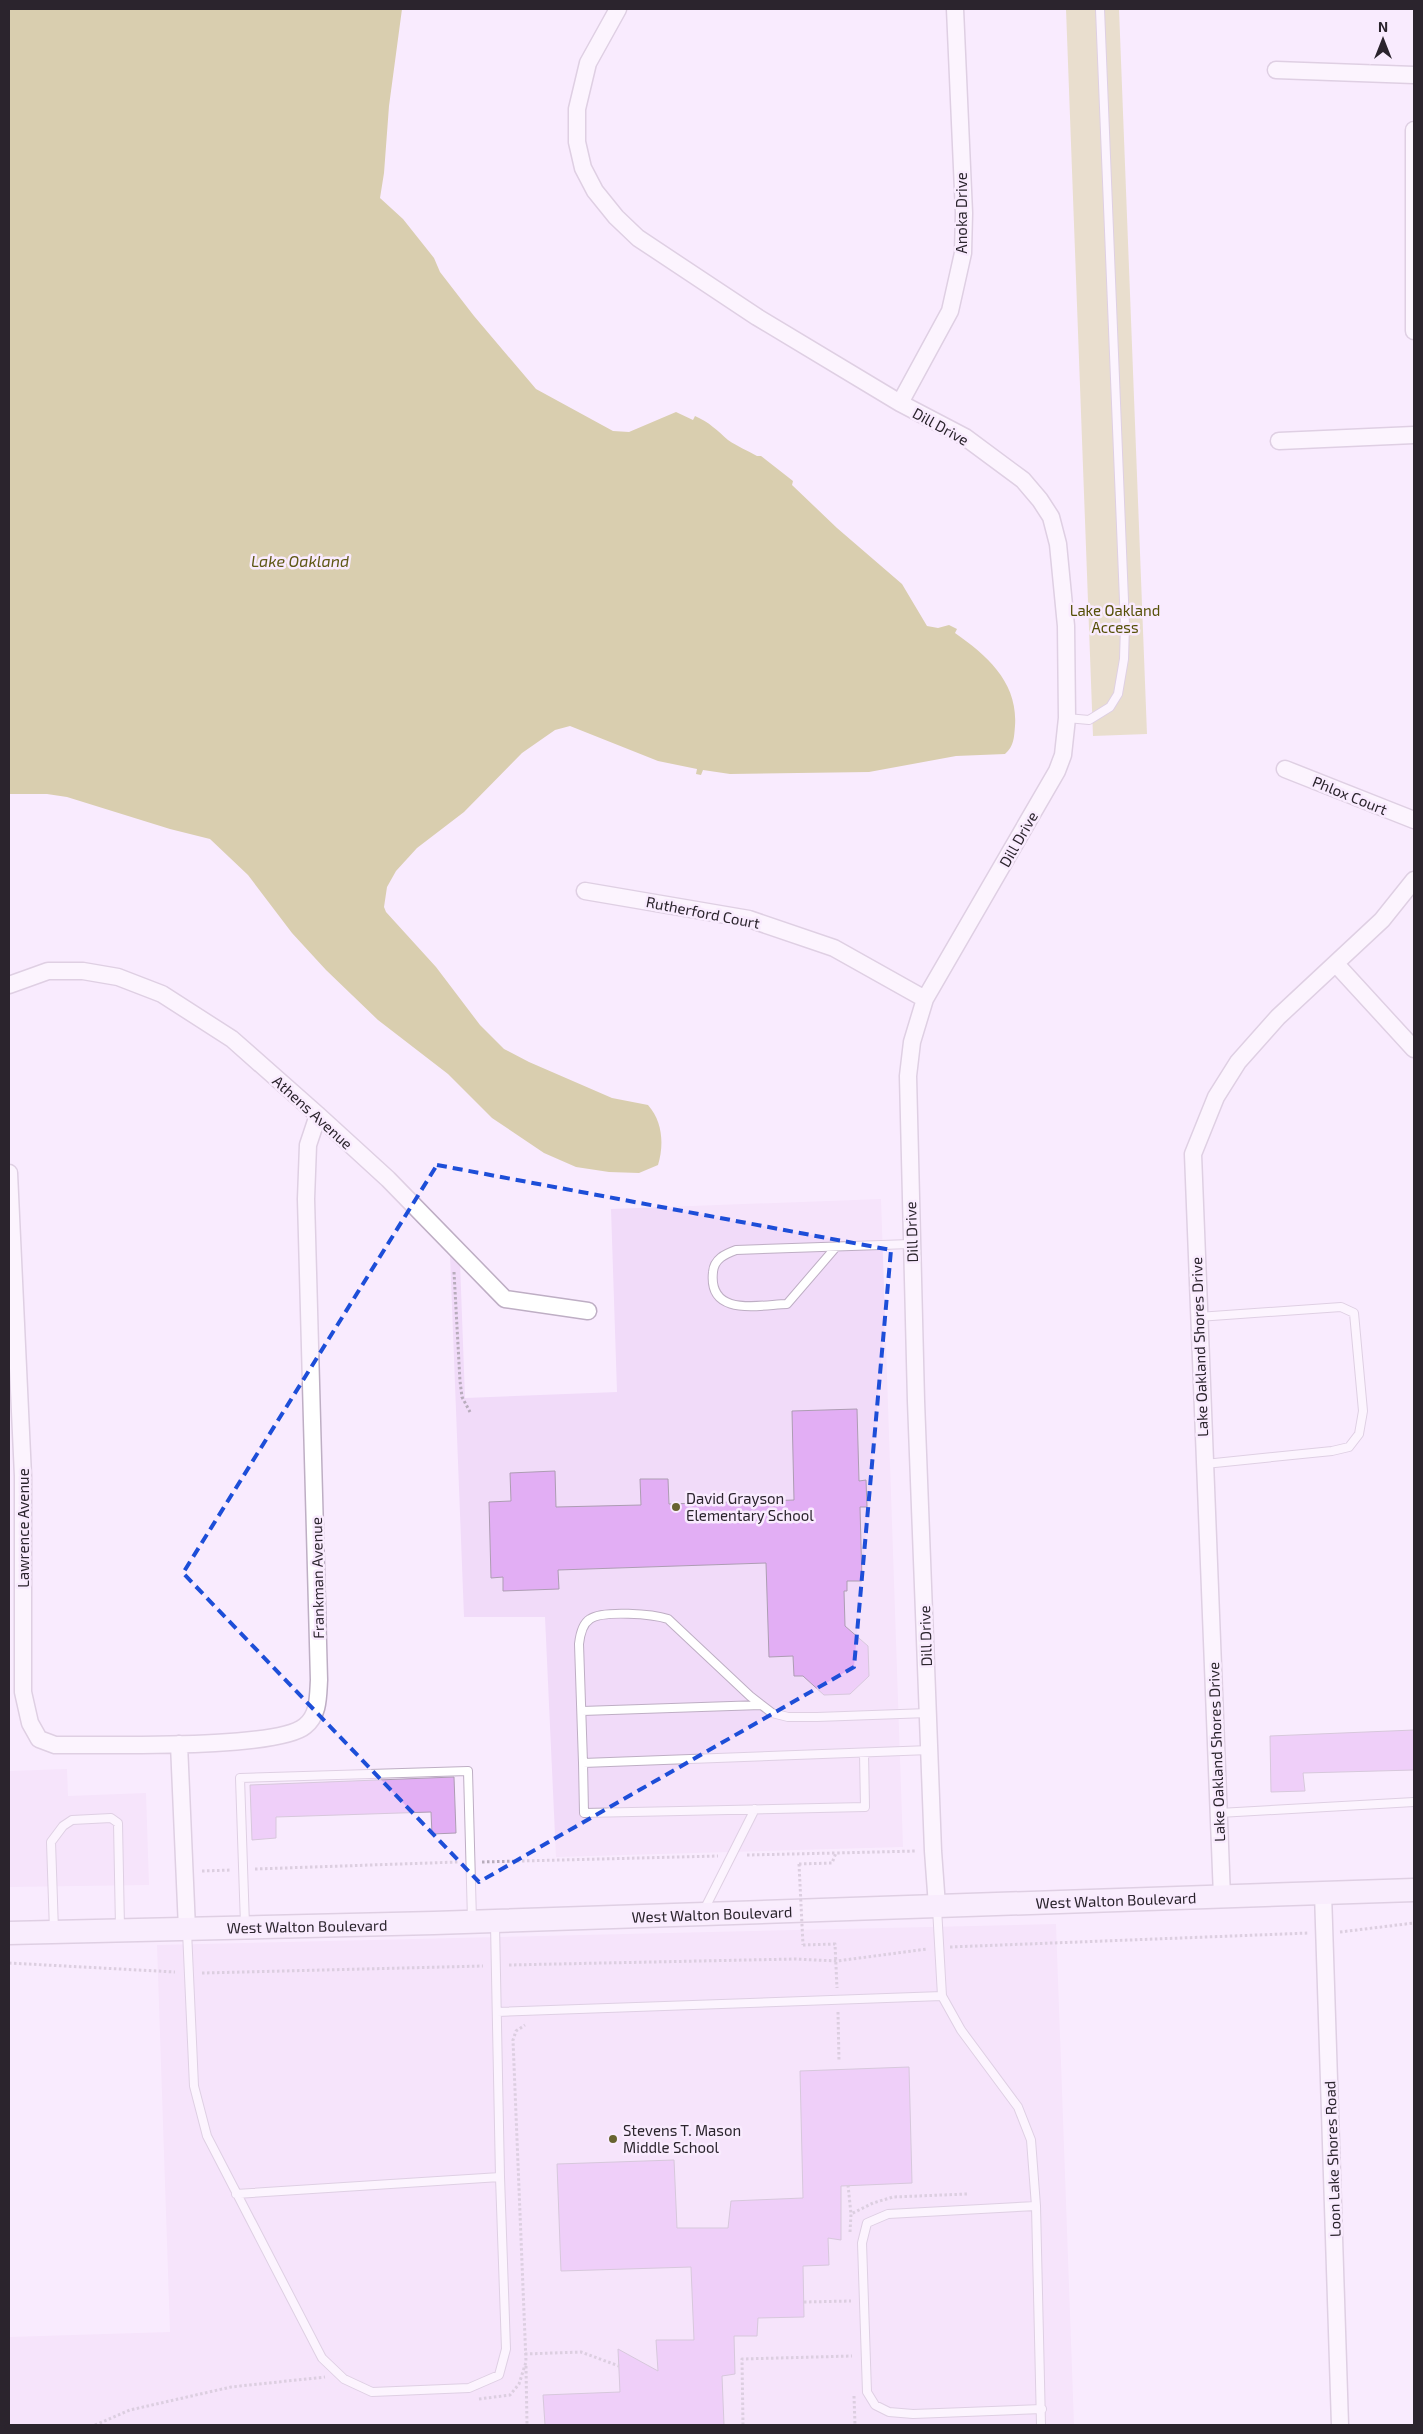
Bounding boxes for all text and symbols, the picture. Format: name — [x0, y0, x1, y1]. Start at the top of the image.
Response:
north arrow — [1358, 15, 1408, 65]
text: N — [1378, 18, 1388, 35]
street label: Anoka Drive — [952, 172, 970, 254]
street label: Dill Drive — [910, 403, 972, 449]
water label: Lake Oakland — [251, 551, 349, 570]
park label: Lake Oakland Access — [1070, 601, 1160, 636]
street label: Phlox Court — [1310, 772, 1390, 818]
street label: Dill Drive — [995, 808, 1041, 870]
street label: Rutherford Court — [645, 892, 762, 932]
street label: Athens Avenue — [269, 1071, 357, 1153]
street label: Dill Drive — [901, 1201, 921, 1263]
street label: Lake Oakland Shores Drive — [1187, 1257, 1211, 1437]
street label: Lawrence Avenue — [14, 1468, 32, 1588]
place label: David Grayson Elementary School — [686, 1489, 814, 1524]
marker: David Grayson Elementary School — [670, 1501, 682, 1513]
street label: Frankman Avenue — [307, 1517, 327, 1639]
street label: Dill Drive — [915, 1605, 935, 1667]
street label: Lake Oakland Shores Drive — [1204, 1662, 1228, 1842]
street label: West Walton Boulevard — [1035, 1888, 1197, 1912]
street label: West Walton Boulevard — [631, 1902, 793, 1926]
street label: West Walton Boulevard — [226, 1916, 388, 1936]
street label: Loon Lake Shores Road — [1320, 2080, 1344, 2238]
place label: Stevens T. Mason Middle School — [623, 2121, 741, 2156]
marker: Stevens T. Mason Middle School — [607, 2133, 619, 2145]

